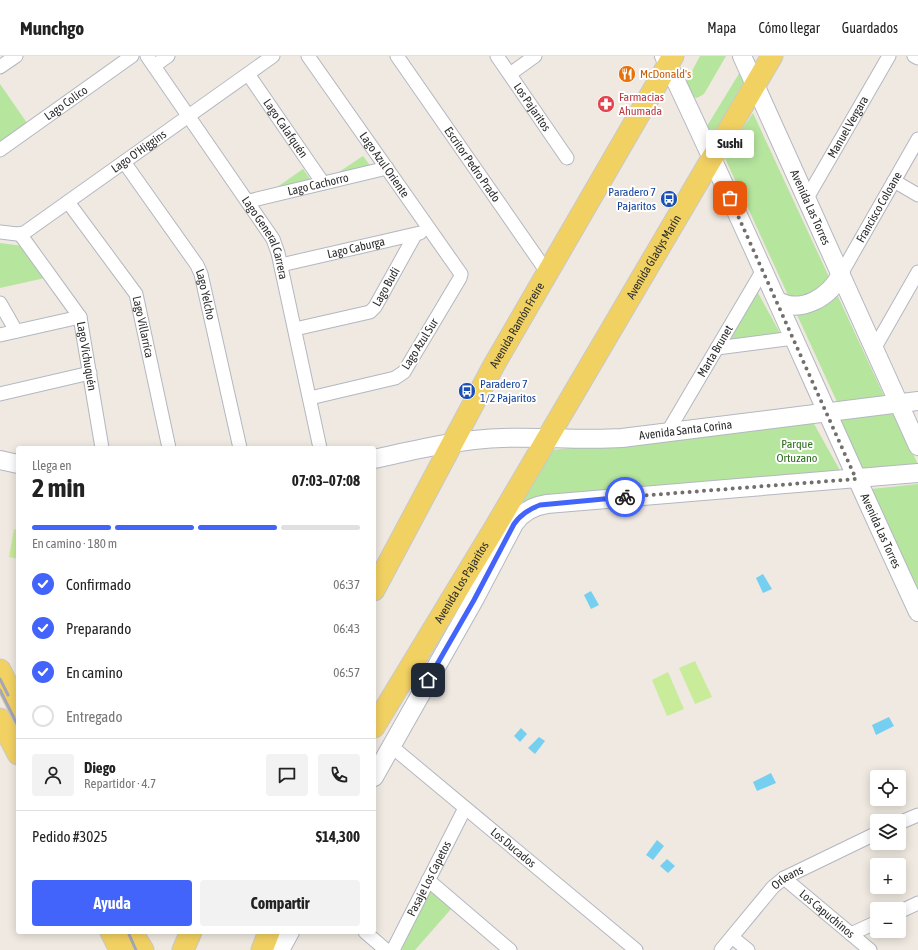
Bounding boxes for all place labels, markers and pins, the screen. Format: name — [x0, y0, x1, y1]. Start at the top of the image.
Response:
restaurant icon: McDonald's — [617, 64, 637, 84]
place label: McDonald's — [640, 67, 691, 81]
place label: Farmacias Ahumada — [619, 90, 664, 118]
pharmacy icon: Farmacias Ahumada — [596, 94, 616, 114]
callout: Sushi — [706, 130, 754, 158]
pin — [713, 181, 747, 215]
place label: Paradero 7 Pajaritos — [608, 185, 656, 213]
bus stop icon: Paradero 7 Pajaritos — [659, 189, 679, 209]
place label: Paradero 7 1/2 Pajaritos — [480, 377, 536, 405]
bus stop icon: Paradero 7 1/2 Pajaritos — [457, 381, 477, 401]
pin — [411, 663, 445, 697]

